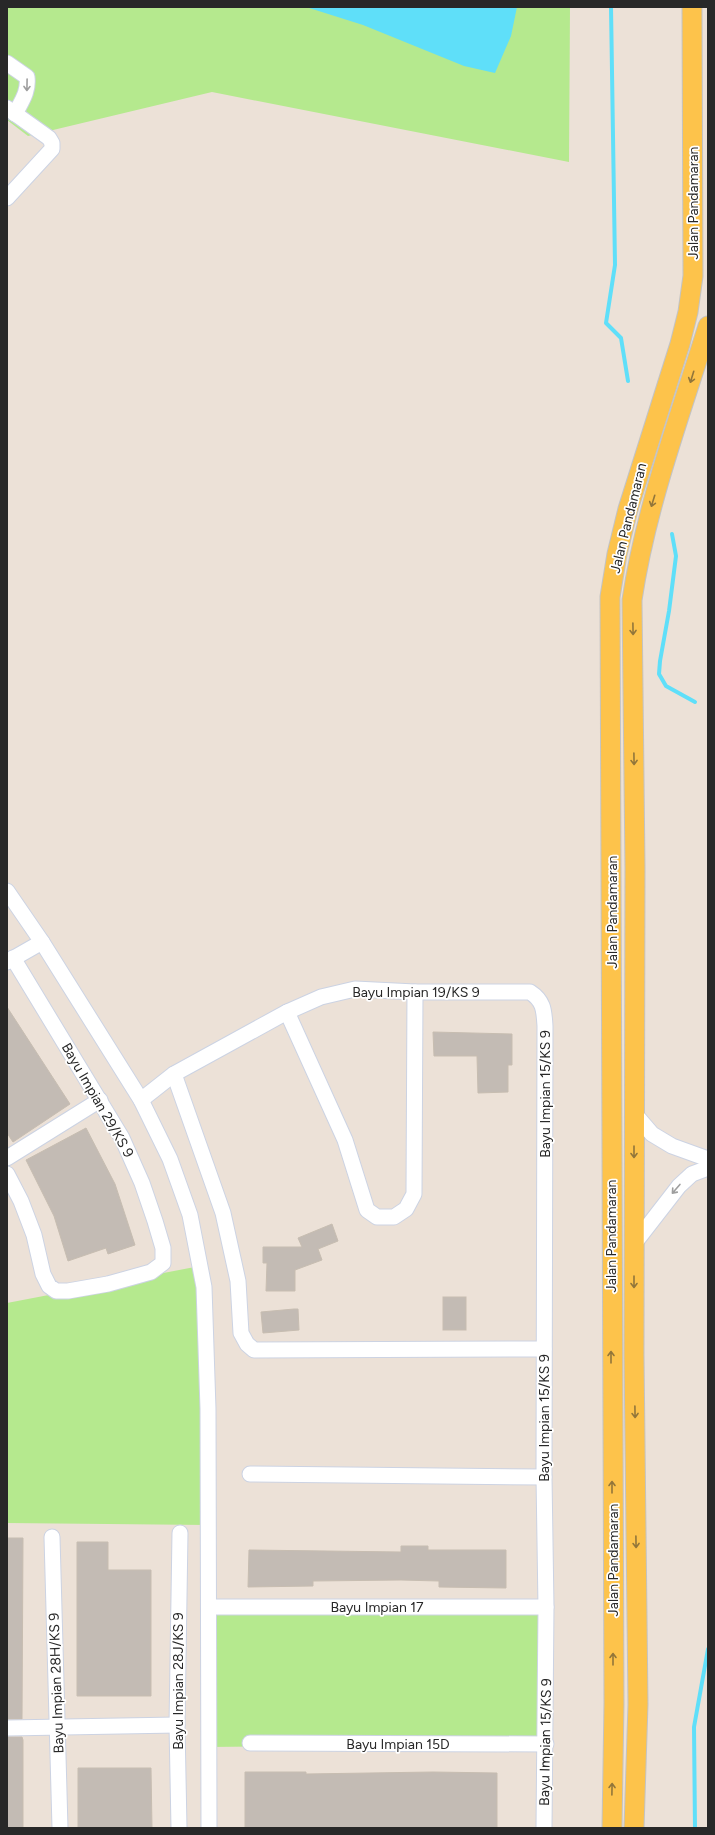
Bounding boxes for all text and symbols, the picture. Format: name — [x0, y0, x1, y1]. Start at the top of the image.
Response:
one-way arrow — [23, 78, 30, 91]
street label: Jalan Pandamaran — [685, 146, 702, 259]
one-way arrow — [688, 370, 695, 383]
street label: Jalan Pandamaran — [607, 461, 650, 575]
one-way arrow — [649, 494, 656, 507]
one-way arrow — [629, 622, 637, 635]
one-way arrow — [630, 752, 638, 765]
street label: Jalan Pandamaran — [604, 855, 621, 968]
street label: Bayu Impian 19/KS 9 — [352, 984, 480, 1001]
street label: Bayu Impian 15/KS 9 — [537, 1030, 554, 1158]
street label: Bayu Impian 29/KS 9 — [58, 1040, 137, 1161]
one-way arrow — [630, 1145, 638, 1158]
street label: Jalan Pandamaran — [603, 1179, 620, 1292]
one-way arrow — [672, 1184, 681, 1194]
one-way arrow — [630, 1275, 638, 1288]
one-way arrow — [607, 1351, 615, 1364]
street label: Bayu Impian 15/KS 9 — [536, 1354, 553, 1482]
one-way arrow — [631, 1405, 639, 1418]
one-way arrow — [608, 1481, 616, 1494]
street label: Jalan Pandamaran — [605, 1503, 622, 1616]
one-way arrow — [632, 1535, 640, 1548]
street label: Bayu Impian 17 — [330, 1599, 424, 1616]
street label: Bayu Impian 28H/KS 9 — [46, 1612, 67, 1754]
street label: Bayu Impian 28J/KS 9 — [170, 1612, 187, 1750]
one-way arrow — [609, 1653, 617, 1666]
street label: Bayu Impian 15/KS 9 — [536, 1678, 555, 1806]
street label: Bayu Impian 15D — [346, 1736, 450, 1753]
one-way arrow — [608, 1783, 616, 1796]

